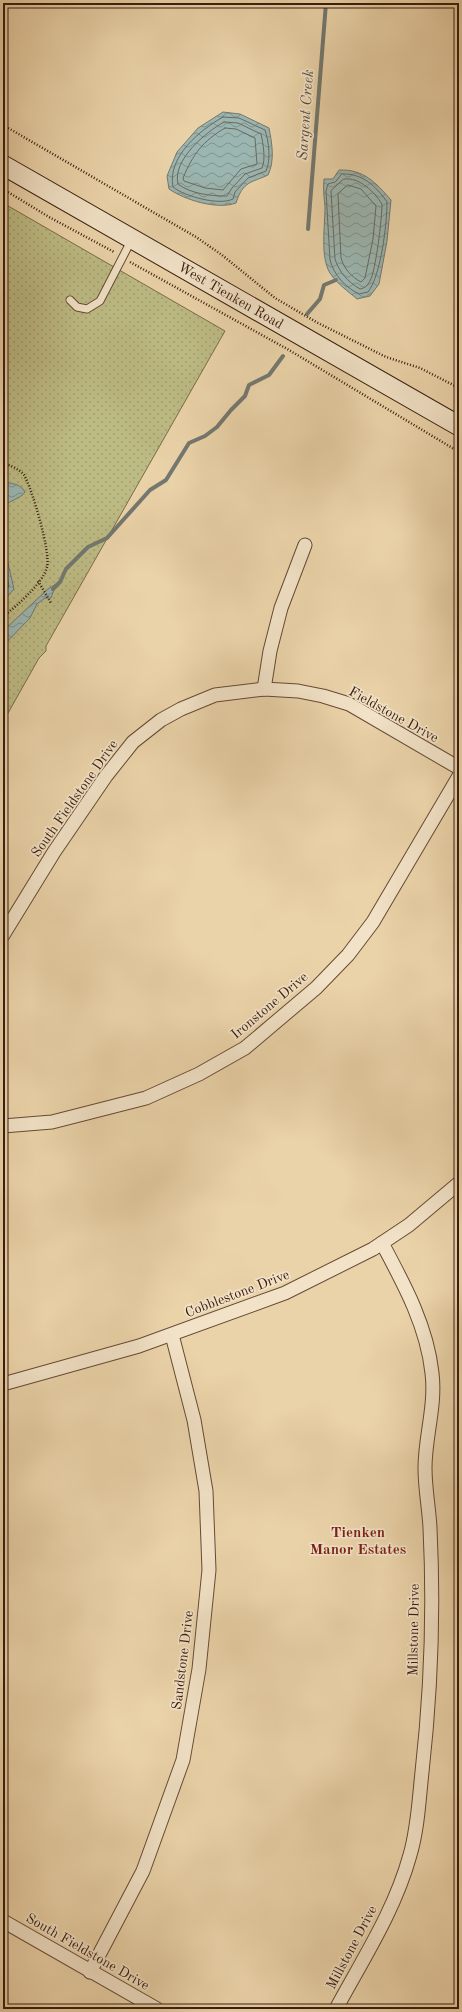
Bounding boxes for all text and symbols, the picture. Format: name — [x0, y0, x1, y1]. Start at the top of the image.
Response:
water label: Sargent Creek — [296, 69, 317, 161]
street label: West Tienken Road — [175, 260, 286, 332]
street label: Fieldstone Drive — [346, 684, 441, 745]
street label: South Fieldstone Drive — [29, 737, 121, 860]
street label: Ironstone Drive — [229, 970, 311, 1042]
street label: Cobblestone Drive — [183, 1268, 291, 1320]
district label: Tienken Manor Estates — [310, 1526, 406, 1558]
street label: Millstone Drive — [406, 1584, 422, 1676]
street label: Sandstone Drive — [170, 1610, 196, 1711]
street label: Millstone Drive — [324, 1903, 380, 1992]
street label: South Fieldstone Drive — [23, 1911, 152, 1993]

